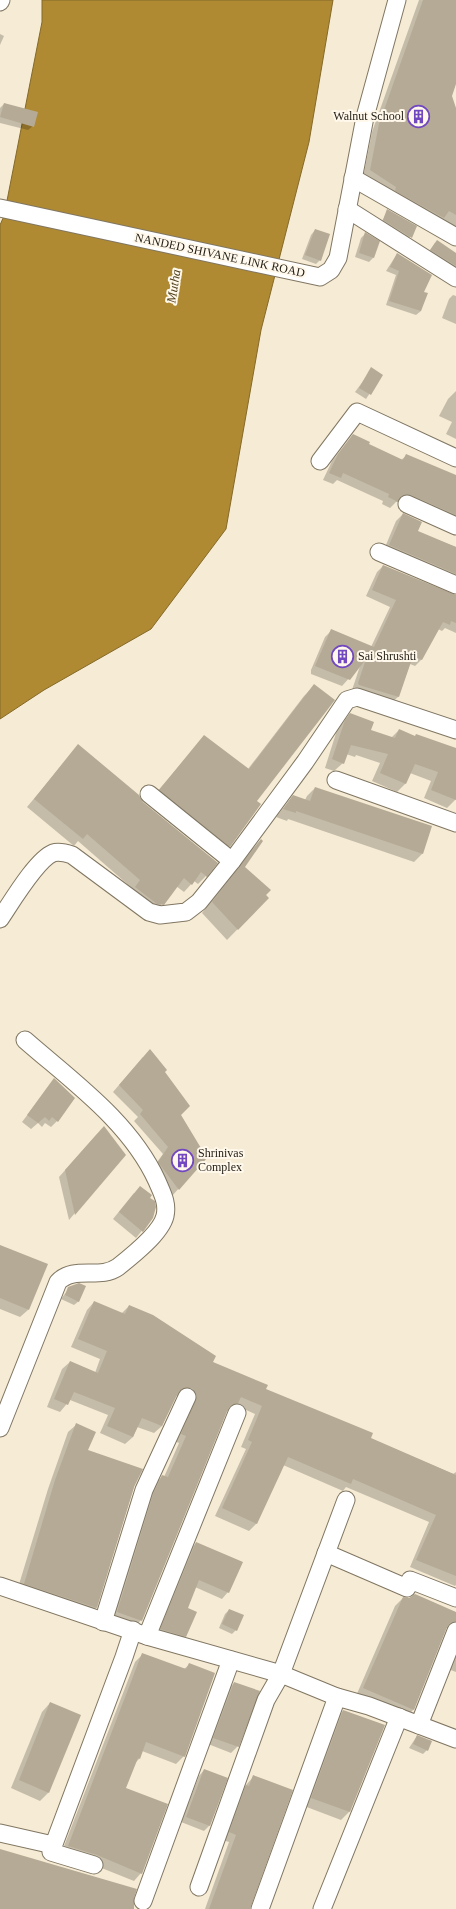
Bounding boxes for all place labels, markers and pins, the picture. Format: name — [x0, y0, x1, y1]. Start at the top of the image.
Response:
building icon: Walnut School — [406, 103, 432, 129]
place label: Walnut School — [333, 109, 405, 123]
building icon: Sai Shrushti — [329, 643, 355, 669]
place label: Sai Shrushti — [358, 649, 417, 663]
place label: Shrinivas Complex — [198, 1146, 244, 1174]
building icon: Shrinivas Complex — [169, 1147, 195, 1173]

